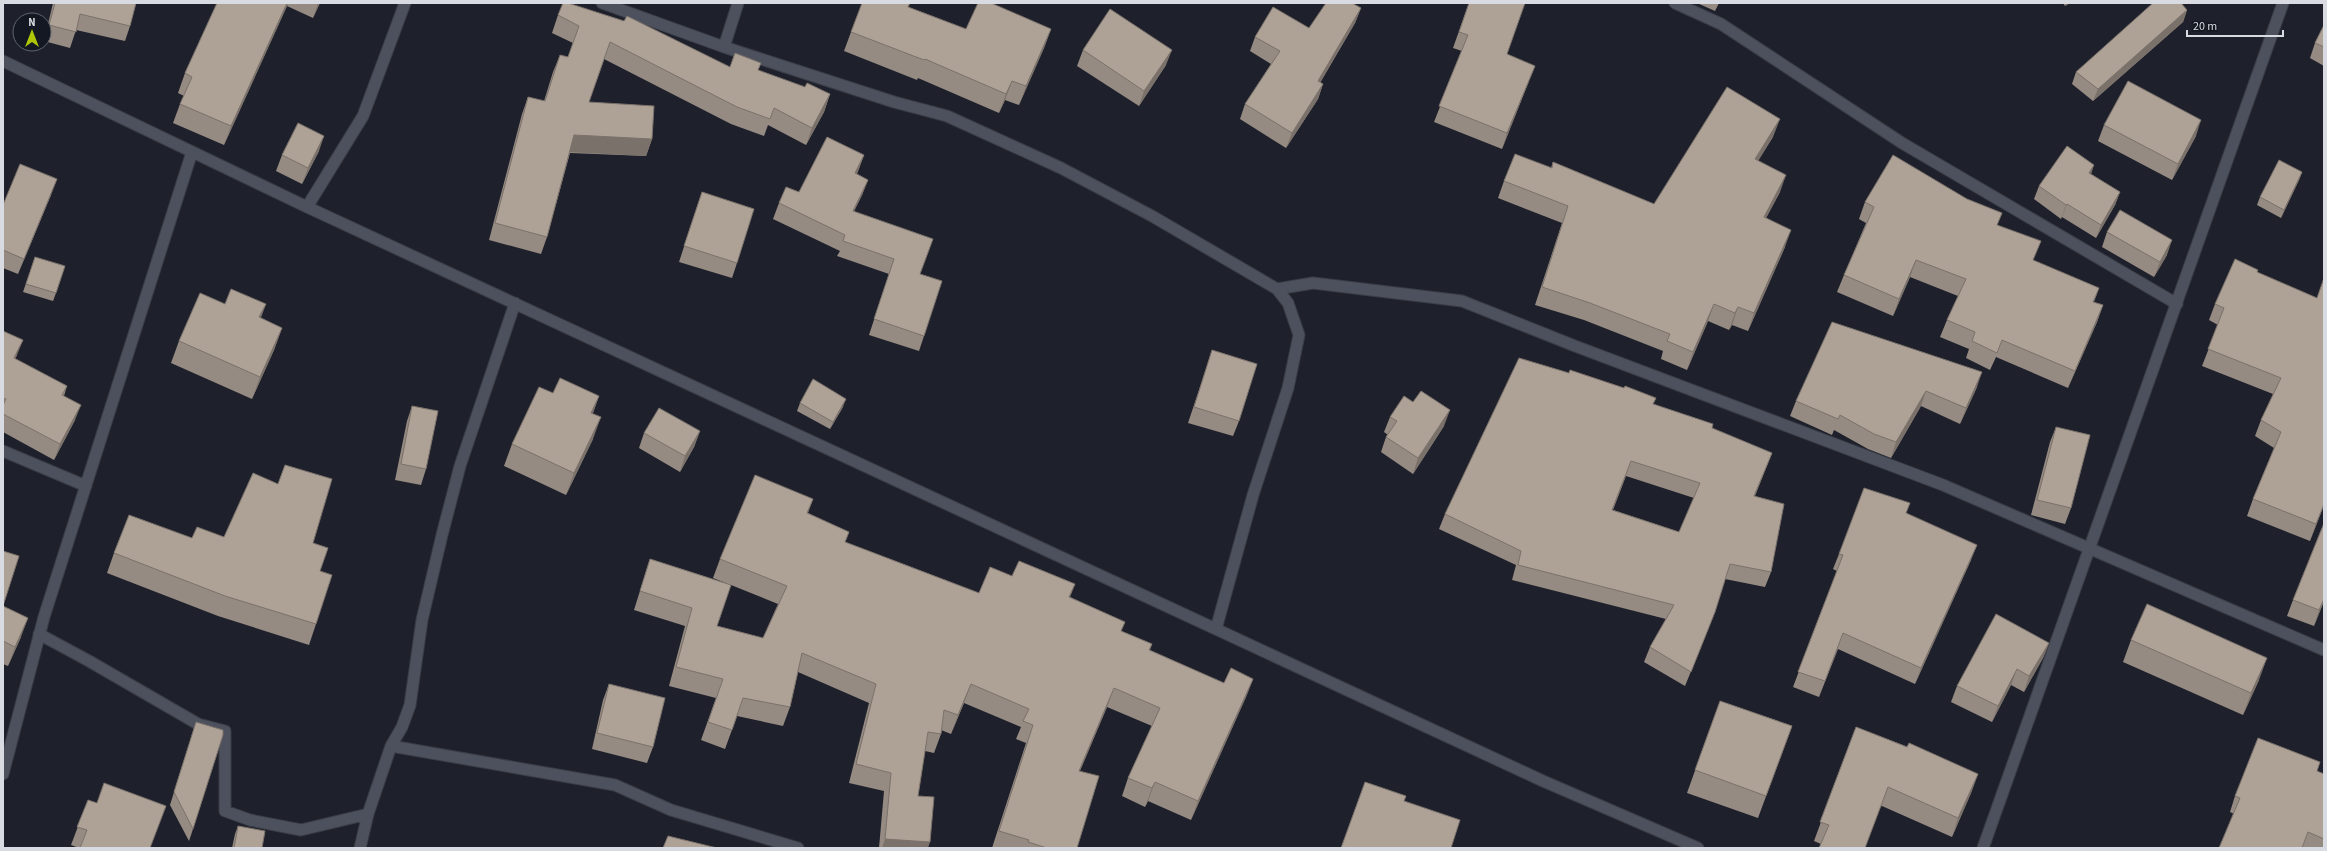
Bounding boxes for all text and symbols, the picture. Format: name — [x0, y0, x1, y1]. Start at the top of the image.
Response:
north arrow — [12, 12, 52, 52]
scale bar — [2187, 12, 2283, 38]
text: N — [28, 15, 36, 30]
text: 20 m — [2193, 18, 2217, 35]

